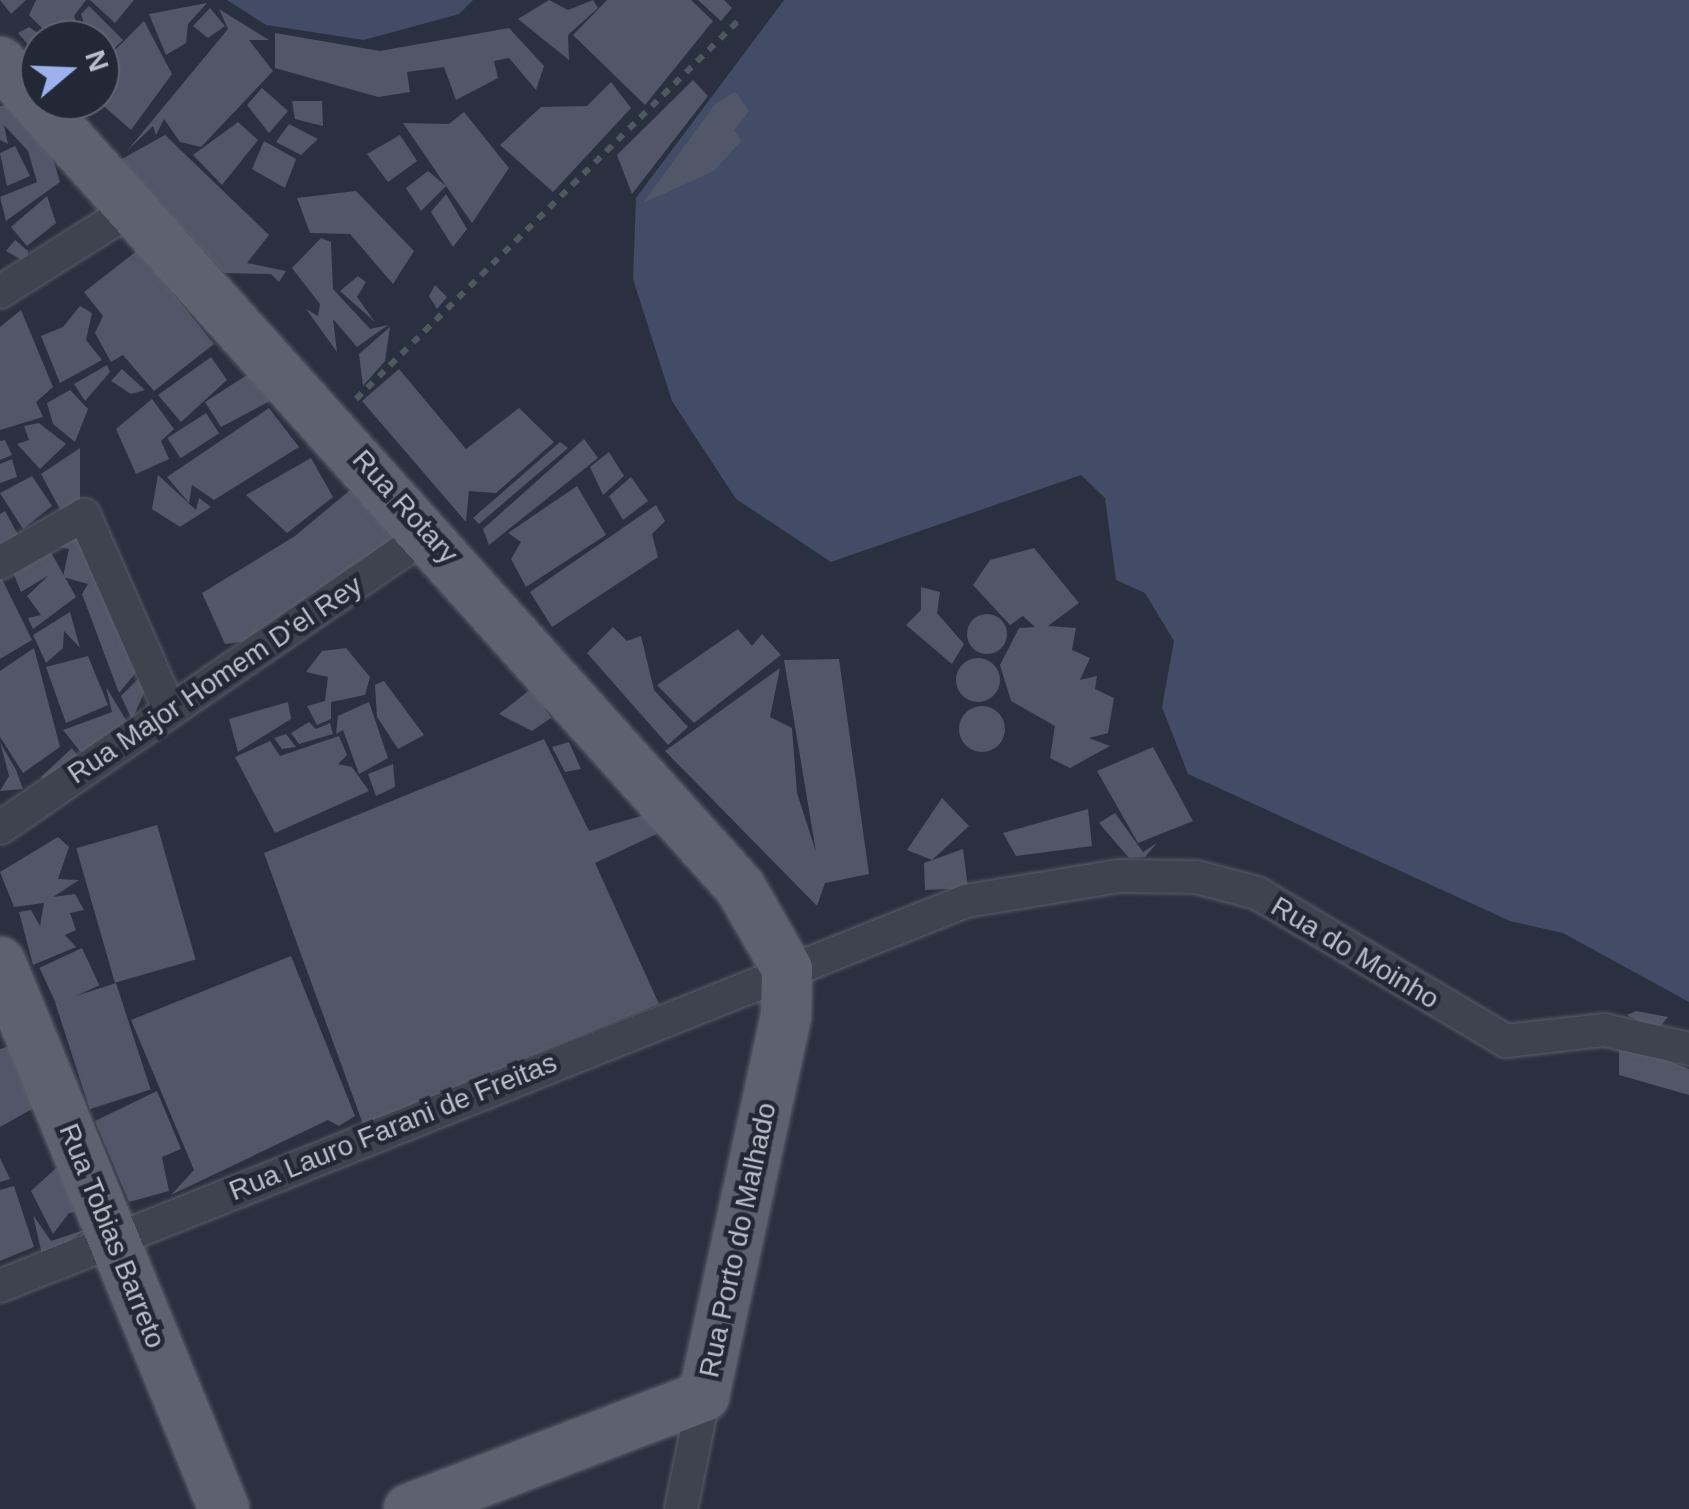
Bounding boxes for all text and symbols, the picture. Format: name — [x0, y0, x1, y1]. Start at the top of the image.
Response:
north arrow — [20, 20, 120, 120]
text: N — [79, 46, 115, 75]
street label: Rua Rotary — [345, 443, 465, 571]
street label: Rua Major Homem D'el Rey — [61, 569, 369, 791]
street label: Rua do Moinho — [1265, 890, 1445, 1016]
street label: Rua Lauro Farani de Freitas — [224, 1046, 562, 1208]
street label: Rua Porto do Malhado — [692, 1099, 784, 1381]
street label: Rua Tobias Barreto — [52, 1119, 172, 1353]

